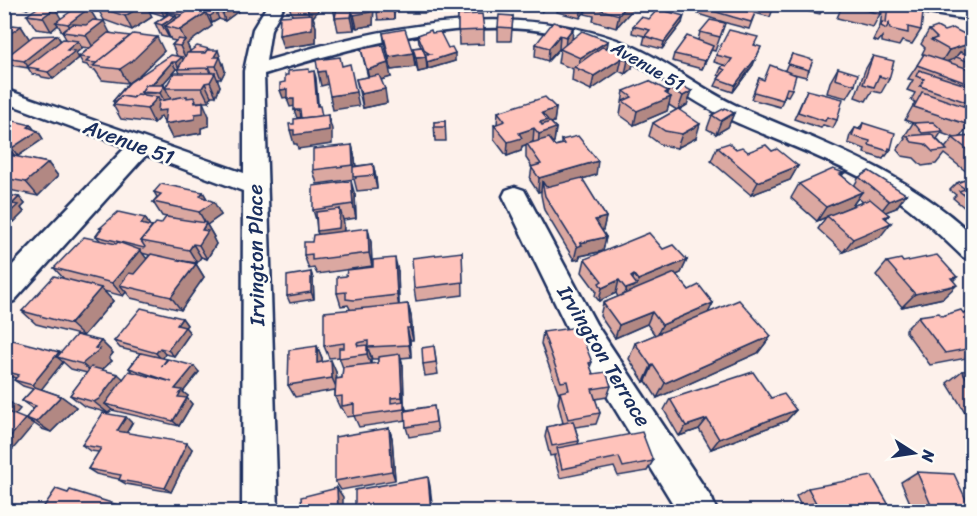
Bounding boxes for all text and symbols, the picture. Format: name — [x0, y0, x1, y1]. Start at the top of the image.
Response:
street label: Avenue 51 — [604, 31, 691, 100]
street label: Avenue 51 — [77, 108, 180, 176]
street label: Irvington Place — [236, 184, 276, 327]
street label: Irvington Terrace — [546, 277, 662, 435]
north arrow — [884, 423, 944, 483]
text: N — [913, 447, 944, 465]

